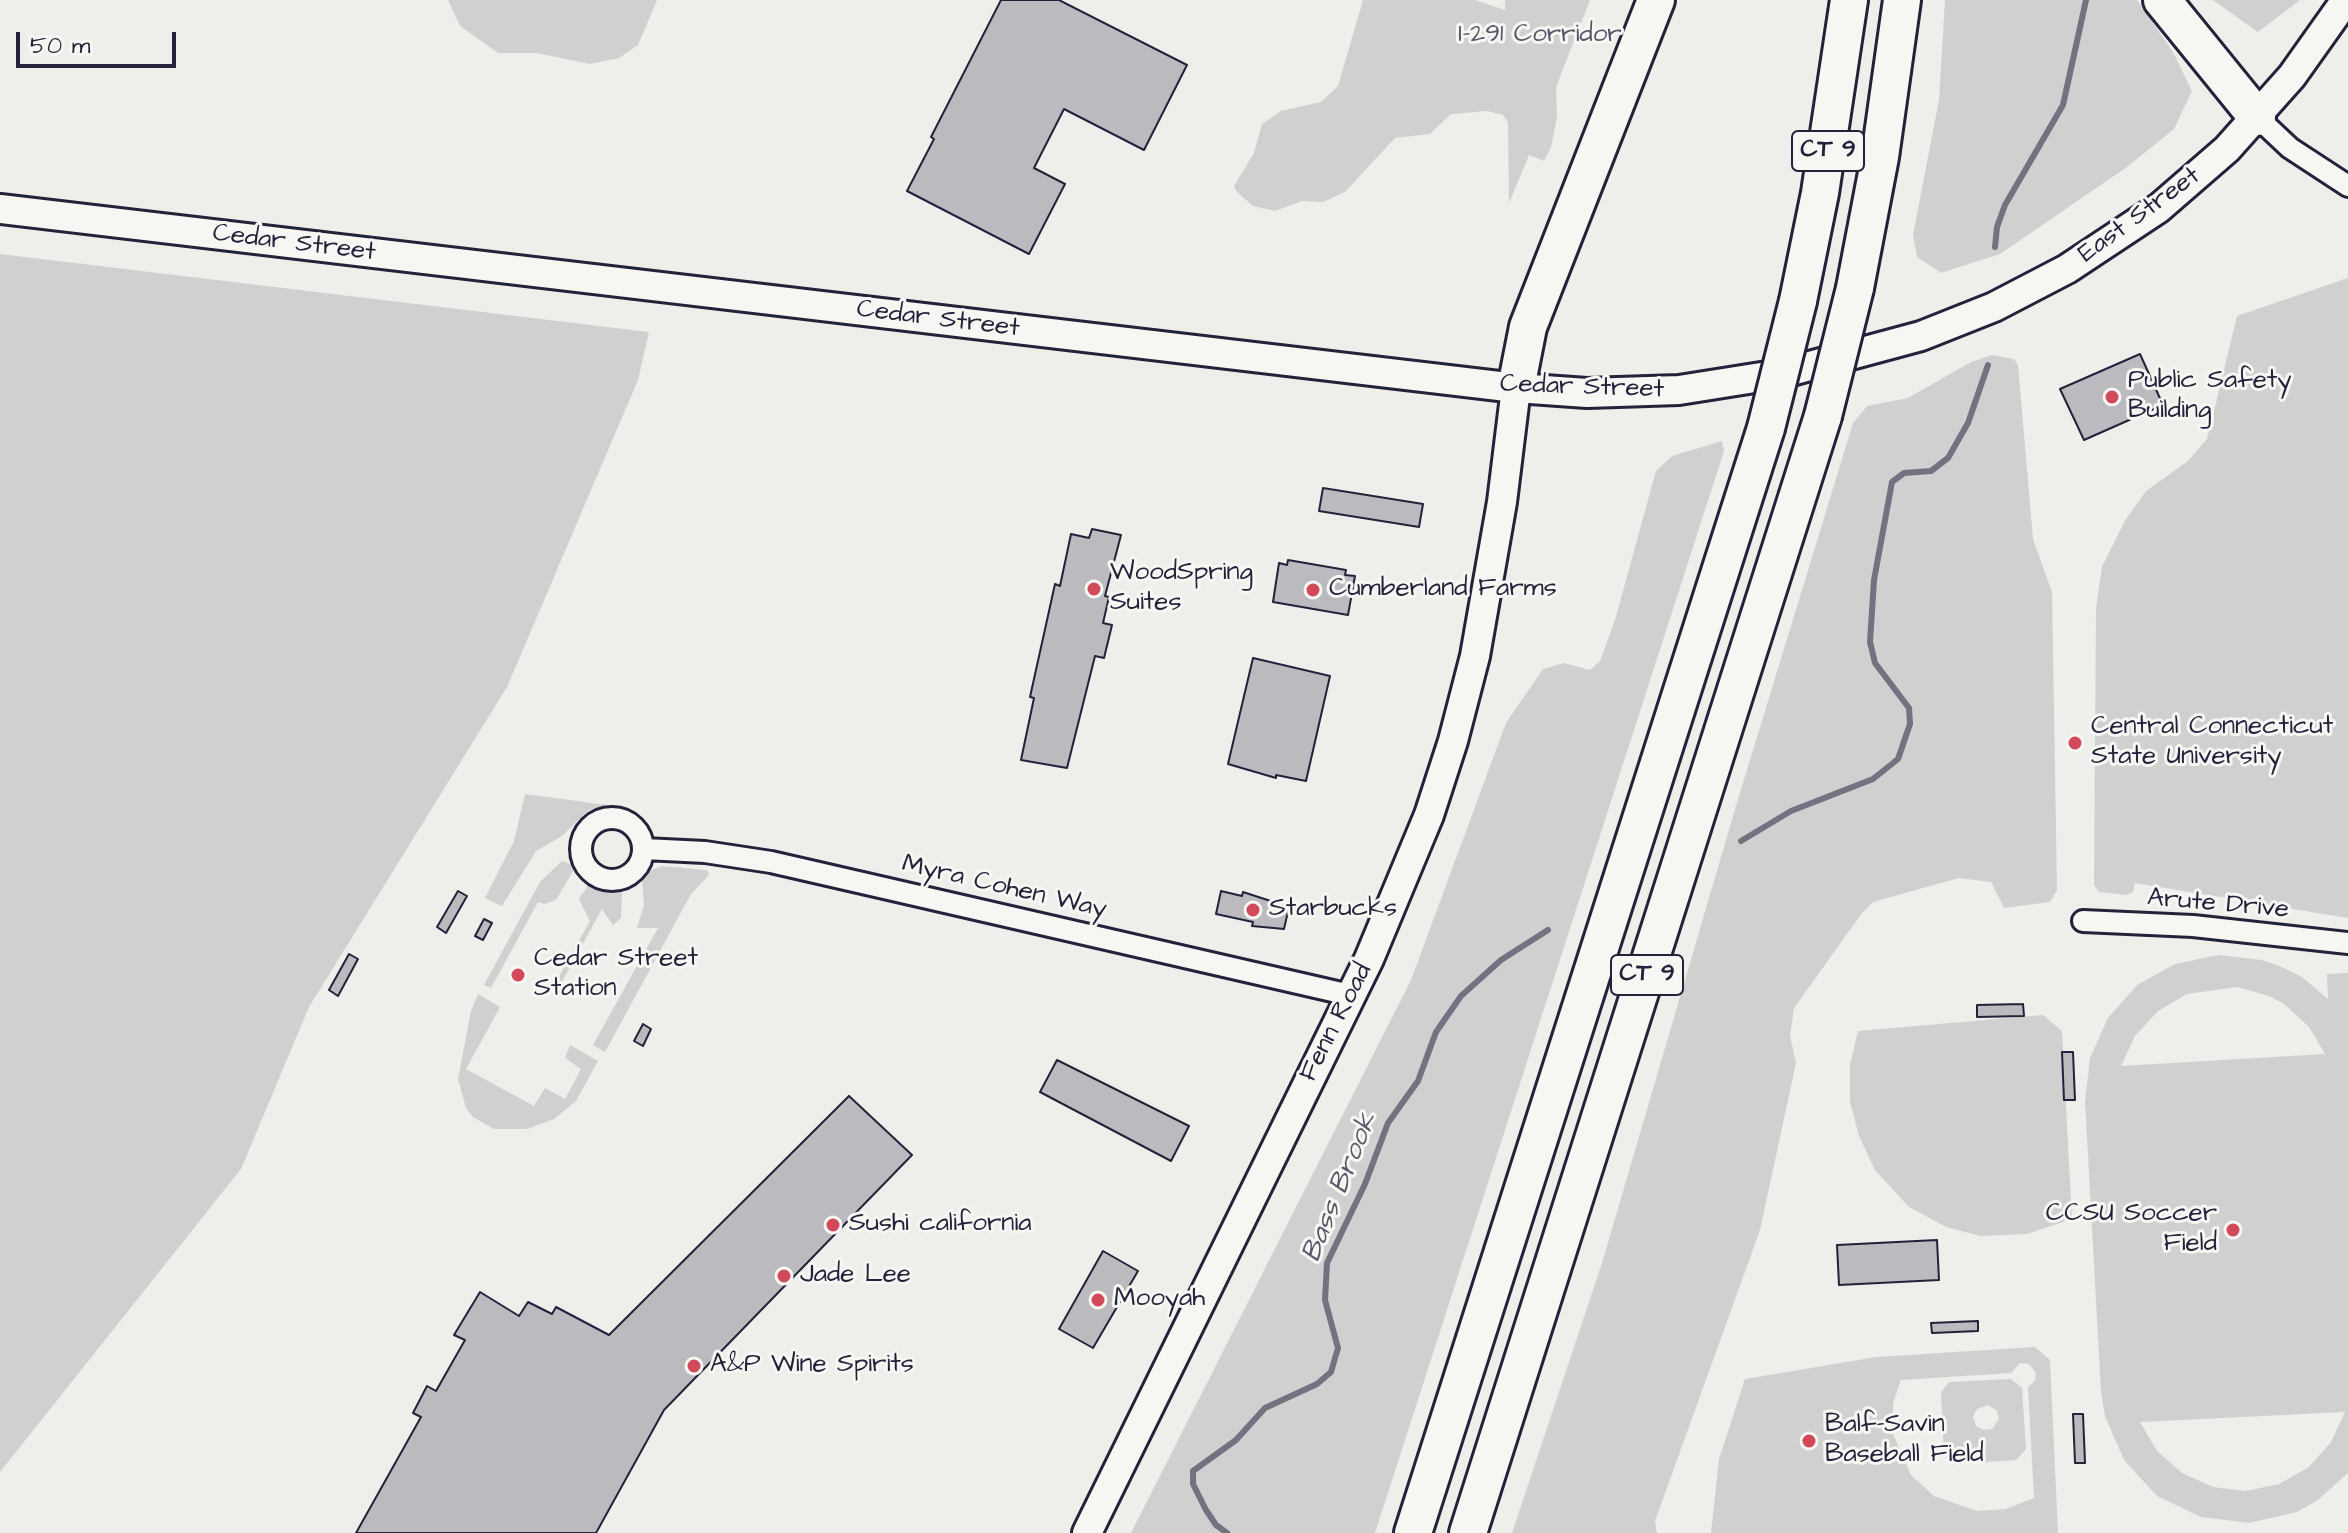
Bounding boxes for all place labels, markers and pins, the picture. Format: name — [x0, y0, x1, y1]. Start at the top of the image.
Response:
place label: Public Safety Building — [2128, 366, 2291, 428]
marker: Public Safety Building — [2103, 388, 2121, 406]
place label: WoodSpring Suites — [1110, 558, 1253, 620]
place label: Cumberland Farms — [1329, 574, 1557, 606]
marker: WoodSpring Suites — [1085, 580, 1103, 598]
marker: Cumberland Farms — [1304, 581, 1322, 599]
place label: Central Connecticut State University — [2091, 712, 2333, 774]
marker: Central Connecticut State University — [2066, 734, 2084, 752]
place label: Starbucks — [1269, 894, 1397, 926]
marker: Starbucks — [1244, 901, 1262, 919]
place label: Cedar Street Station — [534, 944, 698, 1006]
marker: Cedar Street Station — [509, 966, 527, 984]
place label: CCSU Soccer Field — [2046, 1199, 2217, 1260]
place label: Sushi california — [849, 1209, 1031, 1241]
marker: Sushi california — [824, 1216, 842, 1234]
marker: CCSU Soccer Field — [2224, 1221, 2242, 1239]
place label: Jade Lee — [800, 1260, 911, 1292]
marker: Jade Lee — [775, 1267, 793, 1285]
place label: Mooyah — [1114, 1284, 1205, 1316]
marker: Mooyah — [1089, 1291, 1107, 1309]
place label: A&P Wine Spirits — [710, 1350, 914, 1382]
marker: A&P Wine Spirits — [685, 1357, 703, 1375]
place label: Balf-Savin Baseball Field — [1825, 1410, 1984, 1472]
marker: Balf-Savin Baseball Field — [1800, 1432, 1818, 1450]

